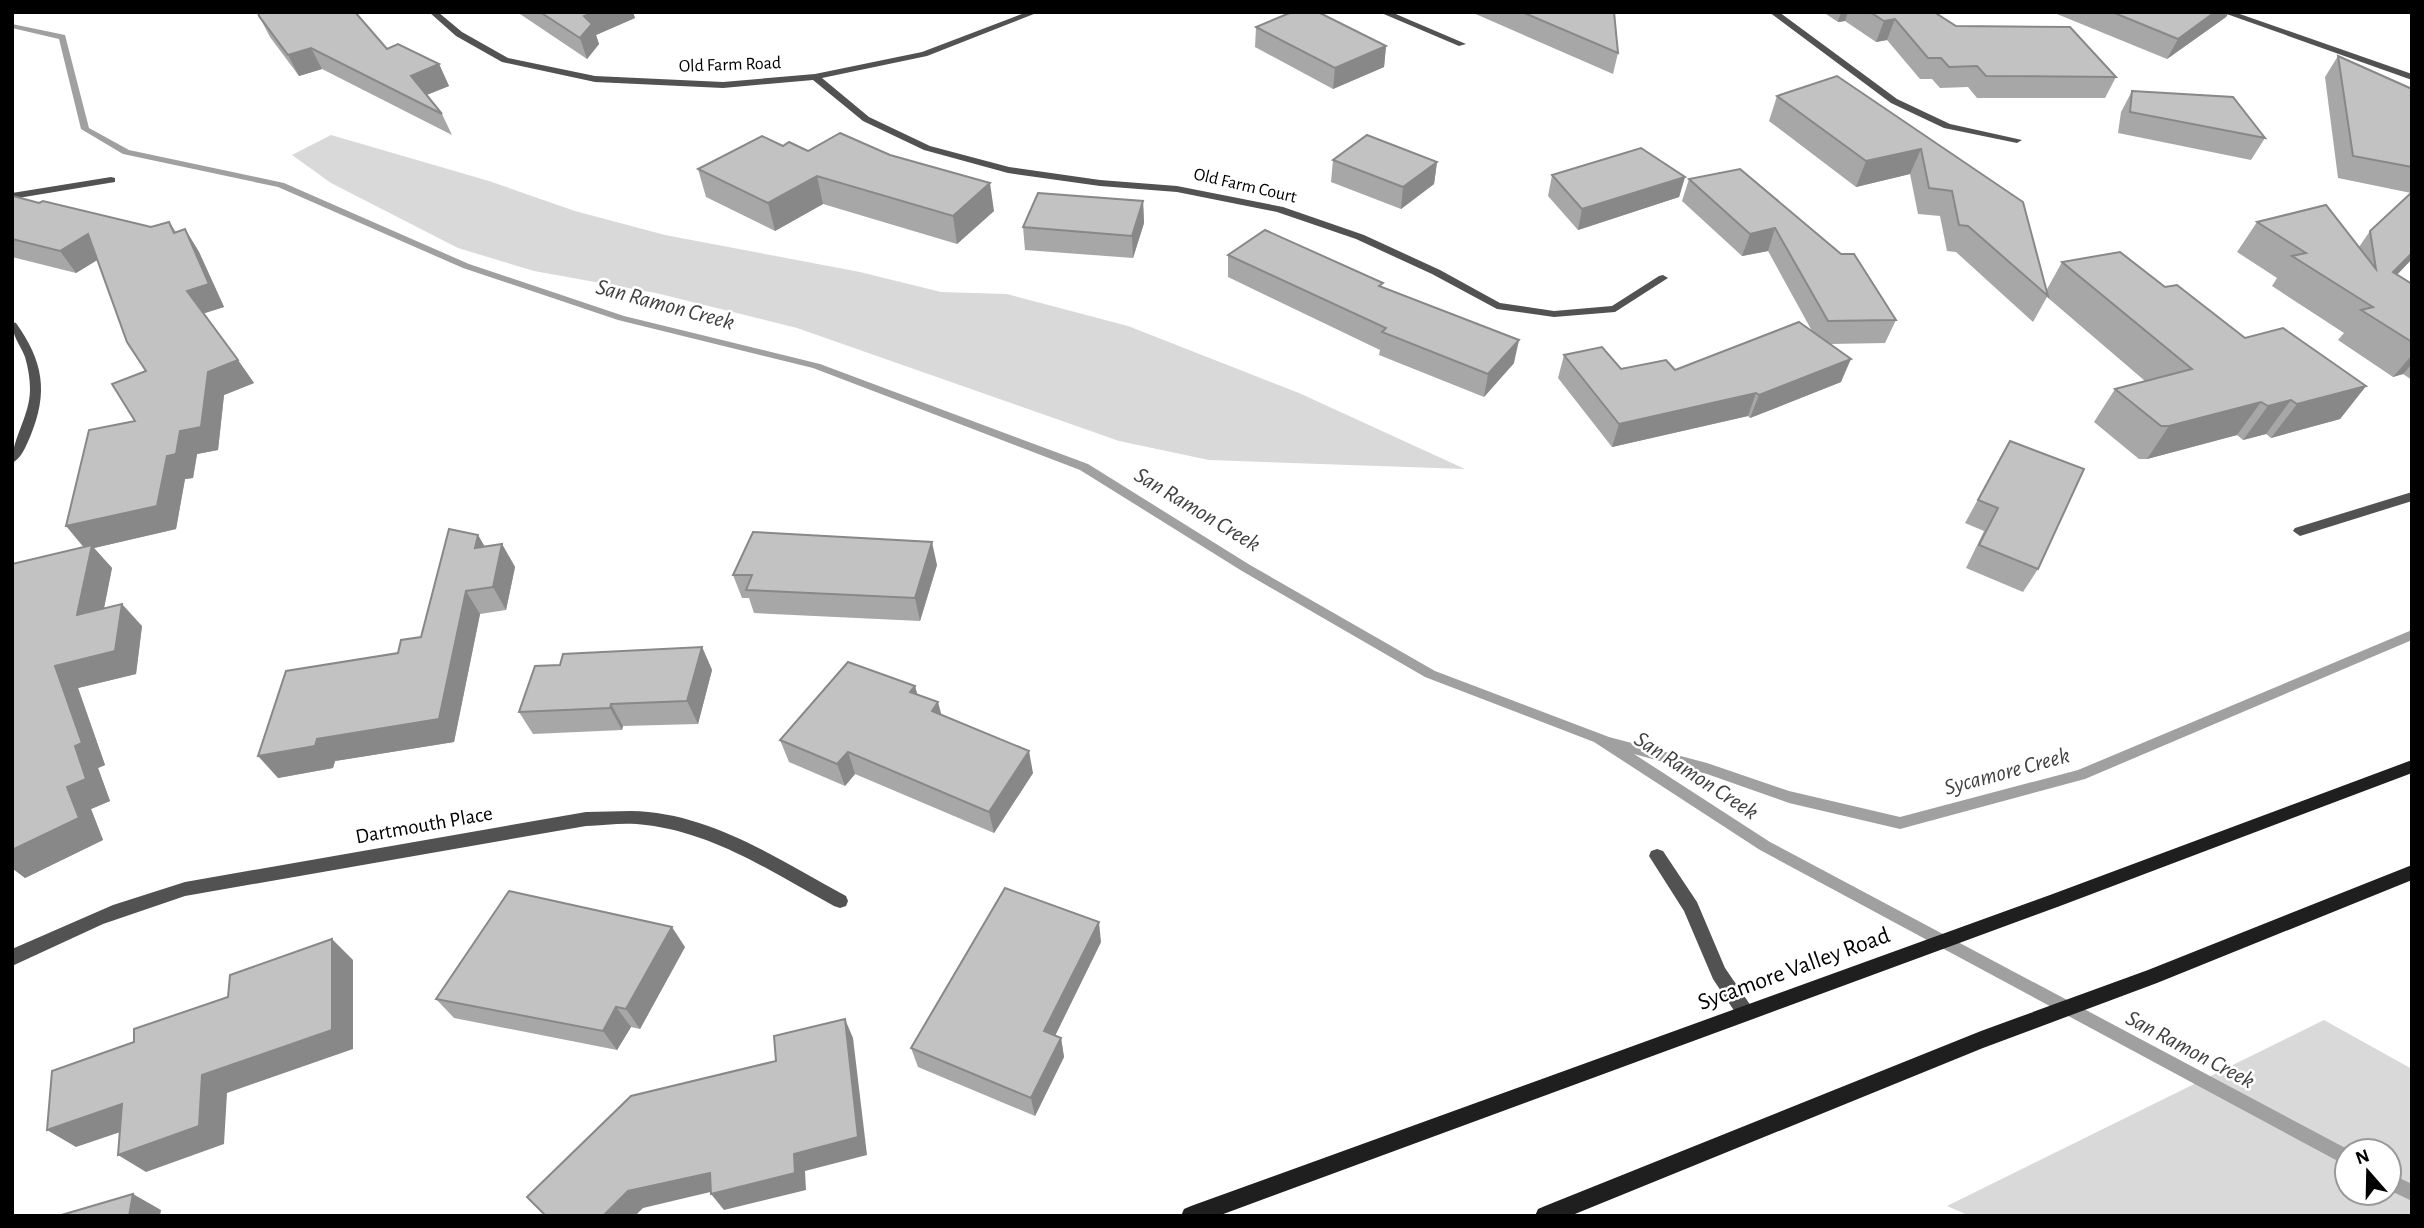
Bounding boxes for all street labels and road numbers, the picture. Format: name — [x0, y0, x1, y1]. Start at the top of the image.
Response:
street label: Old Farm Road — [678, 54, 782, 76]
street label: Old Farm Court — [1192, 165, 1299, 207]
street label: Dartmouth Place — [354, 803, 494, 847]
street label: Sycamore Valley Road — [1695, 923, 1893, 1015]

